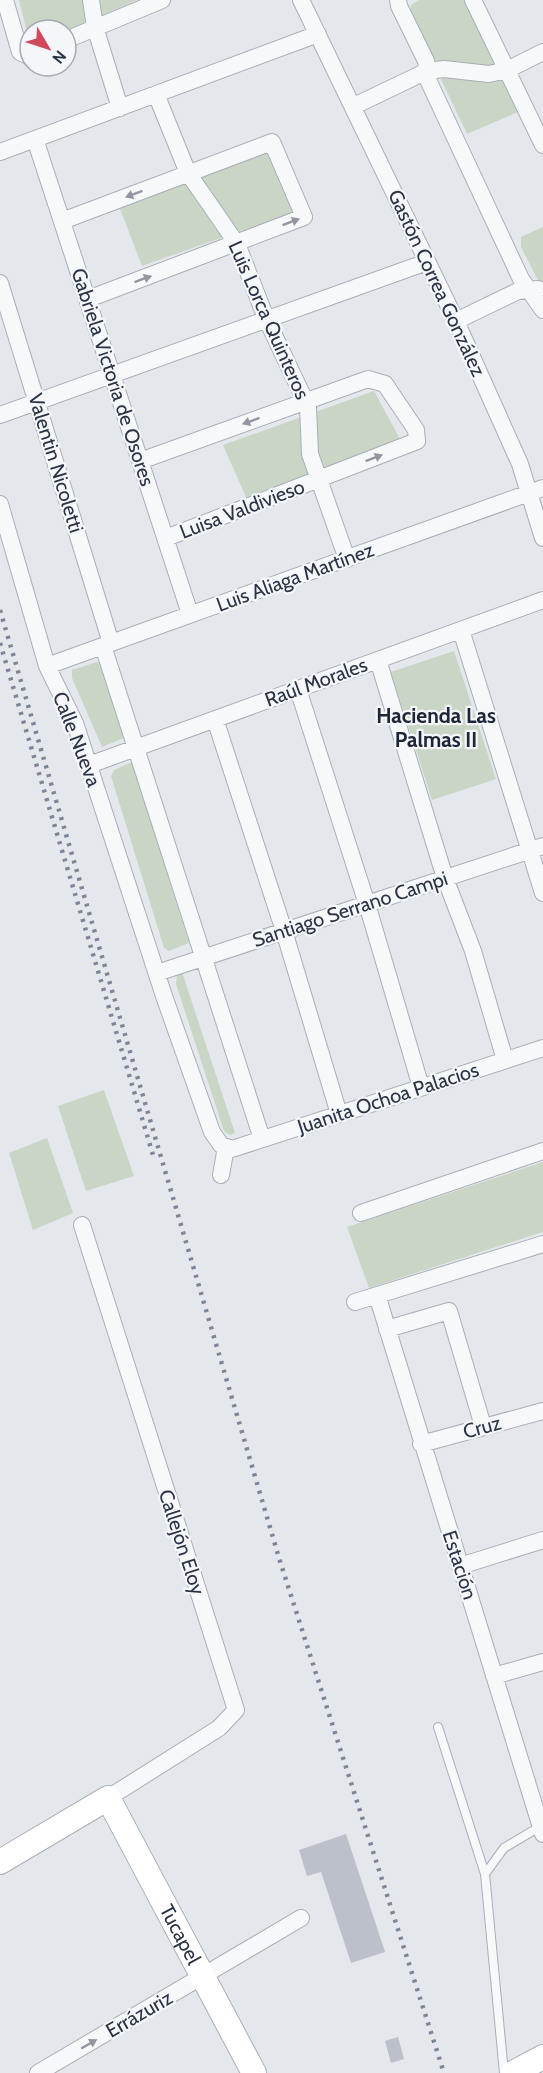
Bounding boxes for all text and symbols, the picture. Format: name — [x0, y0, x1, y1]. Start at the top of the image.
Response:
north arrow — [18, 18, 78, 78]
text: N — [48, 47, 70, 67]
street label: Gastón Correa González — [383, 186, 491, 380]
one-way arrow — [124, 189, 142, 199]
one-way arrow — [283, 217, 301, 227]
street label: Luis Lorca Quinteros — [223, 237, 315, 403]
street label: Gabriela Victoria de Osores — [66, 265, 160, 489]
one-way arrow — [134, 273, 152, 283]
street label: Valentin Nicoletti — [23, 391, 89, 535]
one-way arrow — [242, 417, 260, 427]
one-way arrow — [365, 453, 383, 463]
street label: Luisa Valdivieso — [176, 474, 308, 544]
street label: Luis Aliaga Martínez — [213, 537, 377, 617]
street label: Raúl Morales — [262, 652, 370, 712]
street label: Calle Nueva — [48, 688, 106, 790]
district label: Hacienda Las Palmas II — [376, 703, 496, 752]
street label: Santiago Serrano Campi — [249, 866, 451, 952]
street label: Juanita Ochoa Palacios — [293, 1057, 482, 1139]
street label: Cruz — [460, 1410, 504, 1444]
street label: Callejón Eloy — [154, 1486, 210, 1598]
street label: Estación — [438, 1527, 482, 1603]
street label: Tucapel — [155, 1900, 206, 1969]
street label: Errázuriz — [101, 1985, 177, 2043]
one-way arrow — [81, 2038, 97, 2049]

